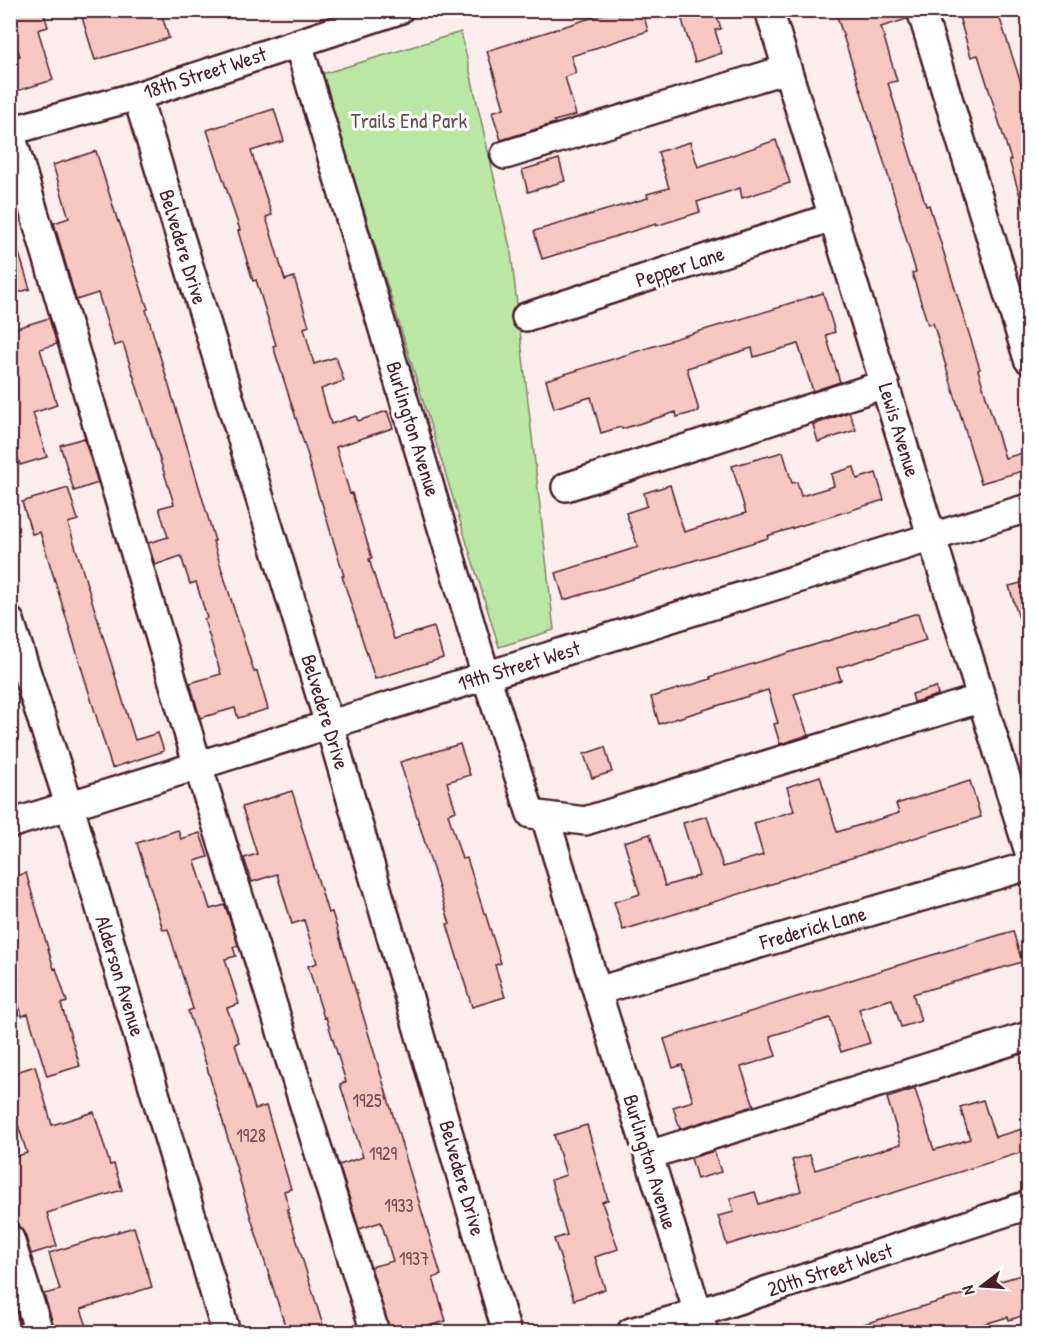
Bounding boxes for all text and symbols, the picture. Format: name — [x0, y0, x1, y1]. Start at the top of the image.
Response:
street label: 18th Street West — [140, 39, 271, 106]
park label: Trails End Park — [351, 106, 467, 135]
street label: Belvedere Drive — [152, 186, 215, 308]
street label: Pepper Lane — [632, 239, 728, 294]
street label: Burlington Avenue — [379, 358, 448, 500]
street label: Lewis Avenue — [871, 379, 927, 480]
street label: 19th Street West — [454, 633, 584, 698]
street label: Belvedere Drive — [294, 651, 357, 773]
street label: Frederick Lane — [755, 899, 869, 957]
street label: Alderson Avenue — [88, 912, 153, 1040]
house number: 1925 — [352, 1088, 382, 1113]
street label: Burlington Avenue — [616, 1091, 685, 1233]
street label: Belvedere Drive — [432, 1117, 493, 1239]
house number: 1928 — [236, 1123, 266, 1148]
house number: 1929 — [369, 1141, 397, 1166]
house number: 1933 — [384, 1193, 414, 1218]
street label: 20th Street West — [763, 1235, 897, 1303]
house number: 1937 — [399, 1246, 429, 1271]
north arrow — [952, 1256, 1012, 1316]
text: N — [956, 1283, 979, 1298]

